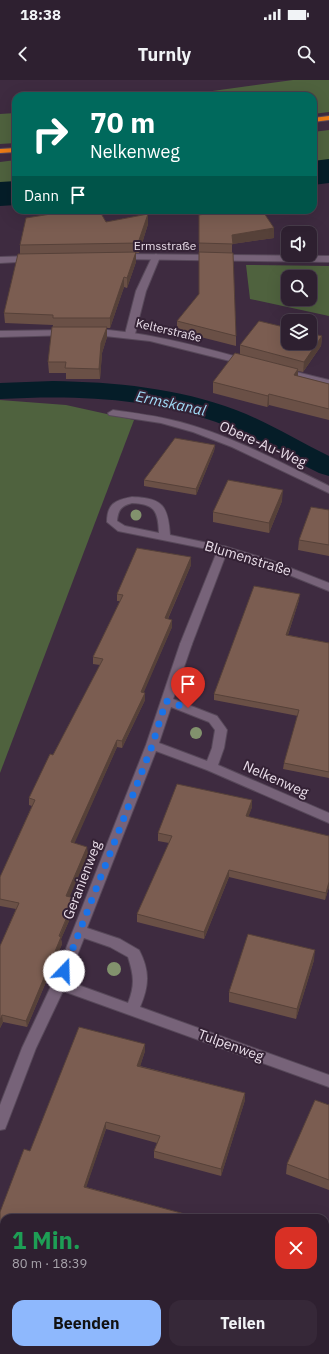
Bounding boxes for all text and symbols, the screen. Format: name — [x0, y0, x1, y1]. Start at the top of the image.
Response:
text: 18:38 — [20, 5, 61, 24]
icon: back — [12, 43, 34, 65]
text: Turnly — [138, 43, 191, 66]
icon: search — [295, 43, 317, 65]
text: 70 m — [90, 104, 155, 141]
icon: right — [24, 108, 76, 160]
text: Nelkenweg — [90, 140, 180, 163]
icon: arrive — [67, 184, 89, 206]
text: Dann — [24, 186, 59, 205]
map controls — [281, 226, 317, 350]
button: sound — [281, 226, 317, 262]
street label: Ermsstraße — [134, 238, 197, 253]
button: search — [281, 270, 317, 306]
button: layers — [281, 314, 317, 350]
street label: Kelterstraße — [135, 315, 204, 345]
water label: Ermskanal — [134, 386, 208, 420]
street label: Obere-Au-Weg — [217, 417, 310, 472]
street label: Blumenstraße — [203, 536, 294, 580]
pin — [171, 667, 205, 708]
icon: arrive — [177, 673, 199, 695]
street label: Nelkenweg — [240, 757, 312, 802]
street label: Geranienweg — [59, 838, 105, 922]
position arrow — [43, 950, 85, 992]
street label: Tulpenweg — [196, 1025, 267, 1065]
text: 1 Min. — [12, 1224, 80, 1256]
button: close — [275, 1227, 317, 1269]
text: 80 m · 18:39 — [12, 1255, 87, 1272]
button: Beenden — [12, 1300, 161, 1346]
button: Teilen — [169, 1300, 317, 1346]

